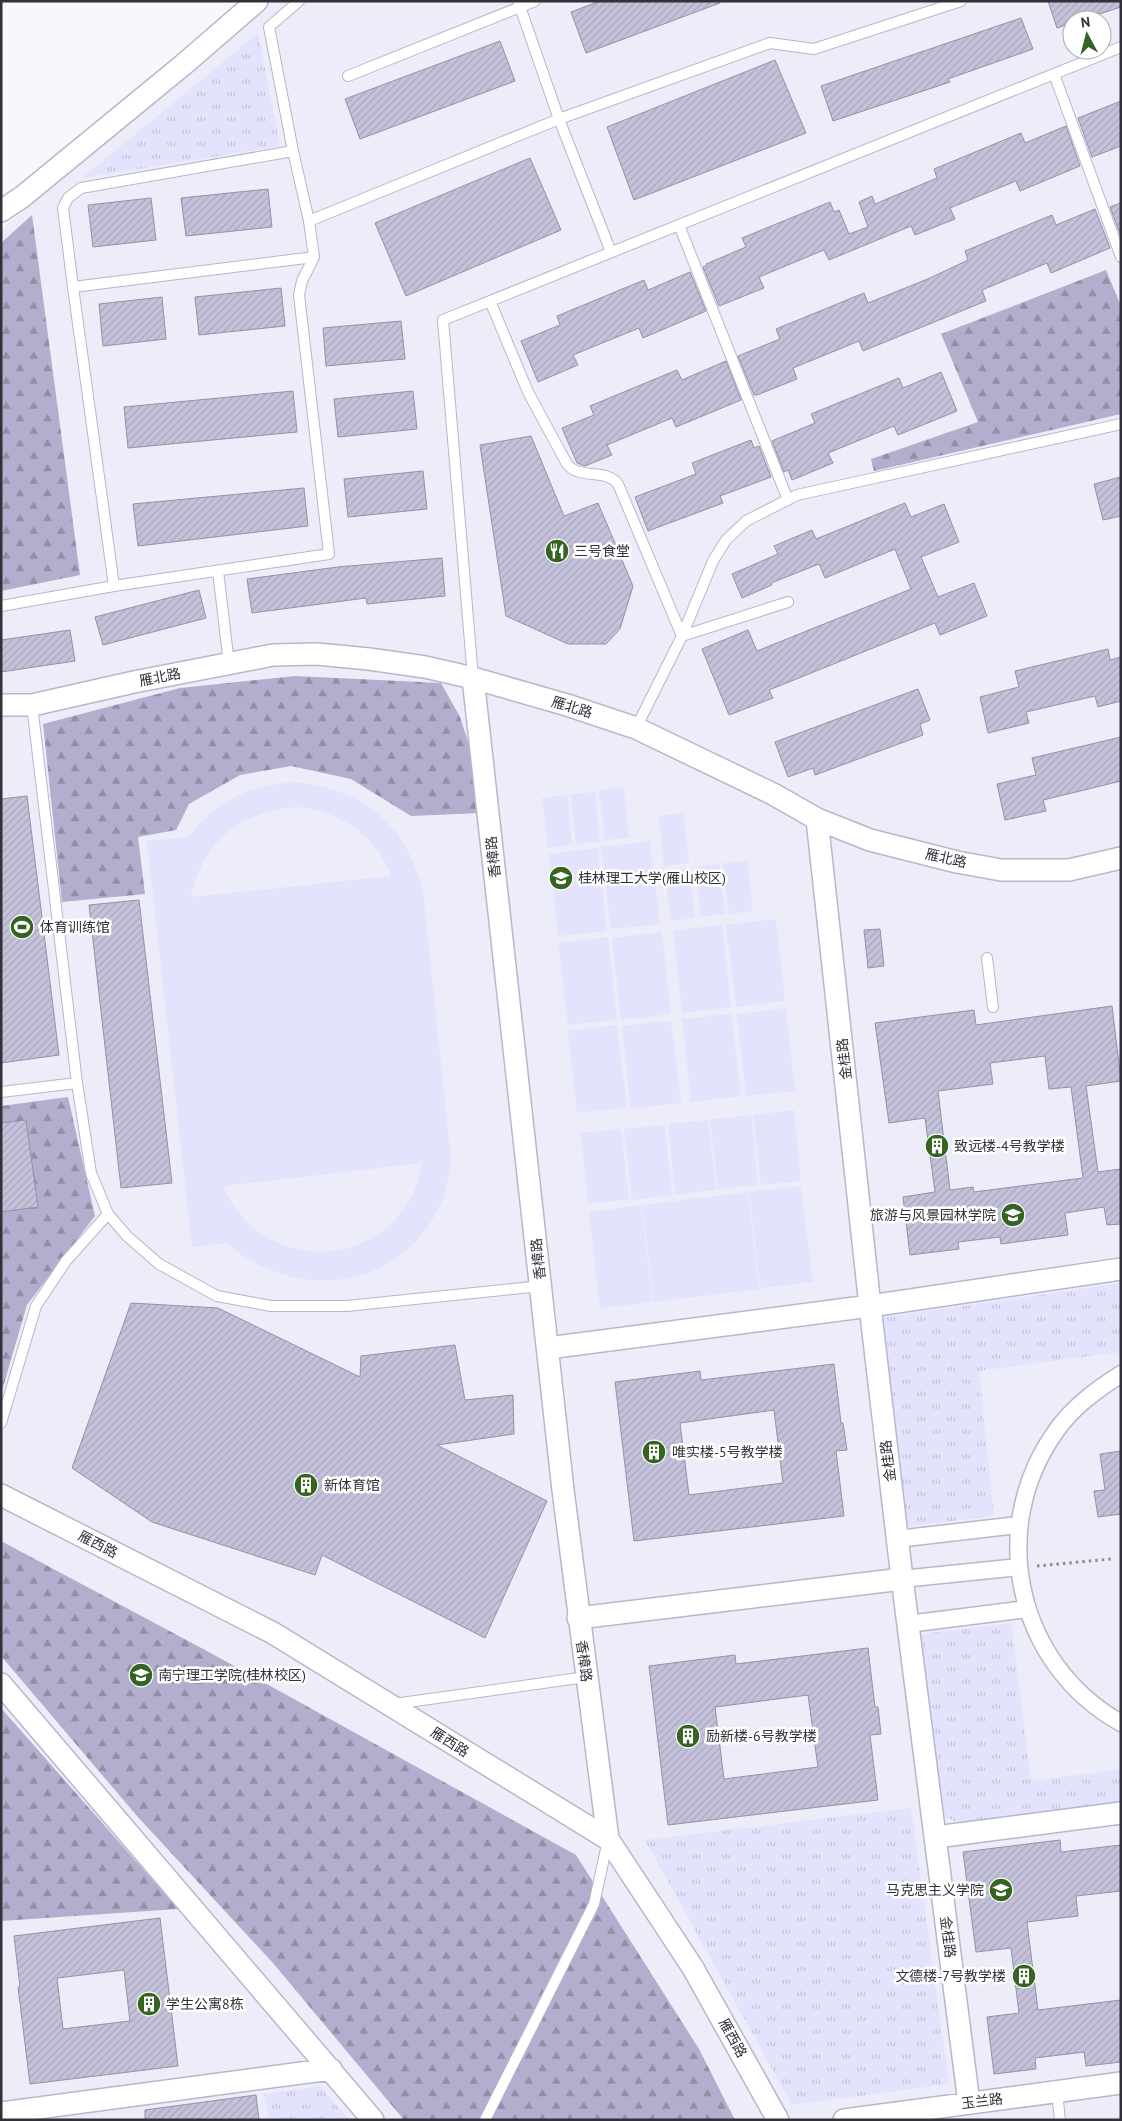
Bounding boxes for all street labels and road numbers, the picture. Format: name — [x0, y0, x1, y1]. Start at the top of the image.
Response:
street label: 雁北路 — [138, 664, 182, 690]
street label: 雁北路 — [549, 692, 595, 722]
street label: 香樟路 — [482, 835, 504, 879]
street label: 雁北路 — [924, 845, 968, 871]
street label: 金桂路 — [833, 1037, 855, 1081]
street label: 香樟路 — [527, 1237, 549, 1281]
street label: 金桂路 — [877, 1439, 899, 1483]
street label: 雁西路 — [75, 1526, 121, 1562]
street label: 香樟路 — [572, 1639, 596, 1683]
street label: 雁西路 — [427, 1723, 473, 1761]
street label: 金桂路 — [937, 1915, 959, 1959]
street label: 雁西路 — [715, 2015, 751, 2061]
street label: 玉兰路 — [960, 2090, 1004, 2112]

